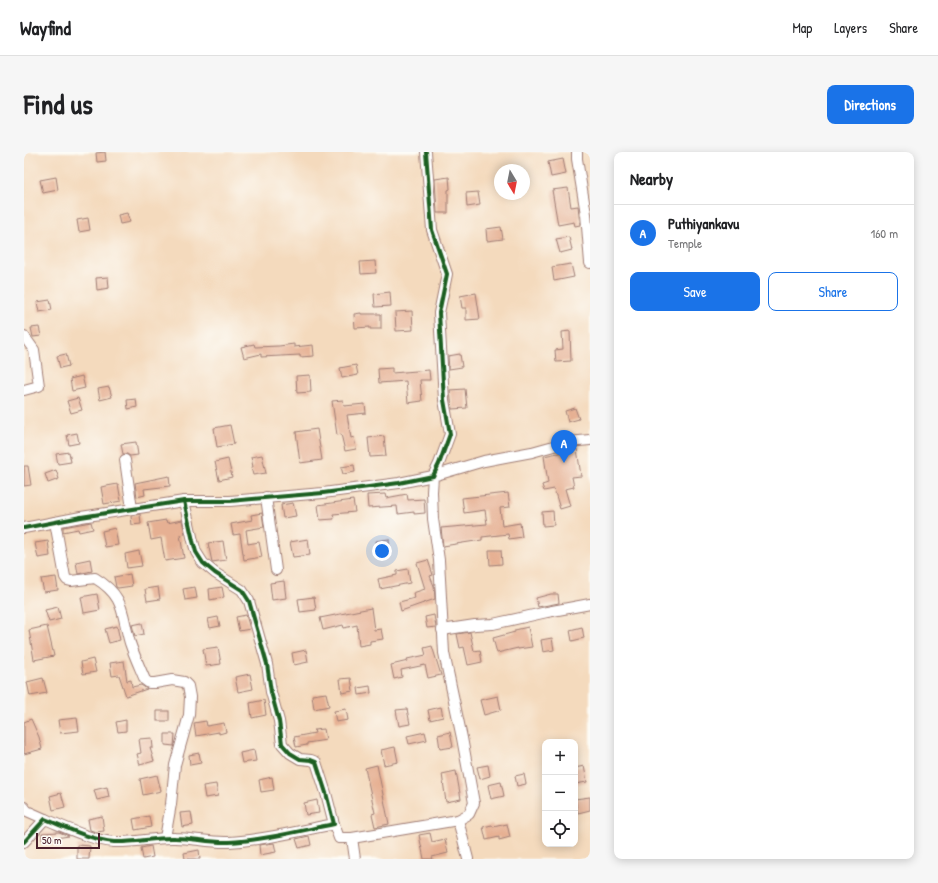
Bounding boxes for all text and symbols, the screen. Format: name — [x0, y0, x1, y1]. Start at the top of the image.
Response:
text: Wayfind — [20, 15, 71, 41]
text: Map — [792, 18, 812, 37]
text: Layers — [834, 18, 867, 37]
text: Share — [889, 18, 918, 37]
text: Find us — [24, 85, 93, 123]
button: Directions — [827, 85, 914, 124]
north arrow — [494, 164, 530, 200]
text: Nearby — [630, 167, 673, 190]
text: Puthiyankavu — [668, 213, 739, 234]
text: A — [640, 224, 646, 242]
text: 160 m — [870, 224, 898, 242]
text: Temple — [668, 234, 702, 252]
button: Save — [630, 272, 760, 311]
button: Share — [768, 272, 898, 311]
pin: A — [551, 430, 577, 463]
your location — [372, 541, 392, 561]
map controls — [542, 739, 578, 847]
button: + — [542, 739, 578, 775]
button: − — [542, 775, 578, 811]
button: locate — [542, 811, 578, 847]
scale bar — [36, 831, 100, 850]
text: 50 m — [42, 833, 62, 847]

